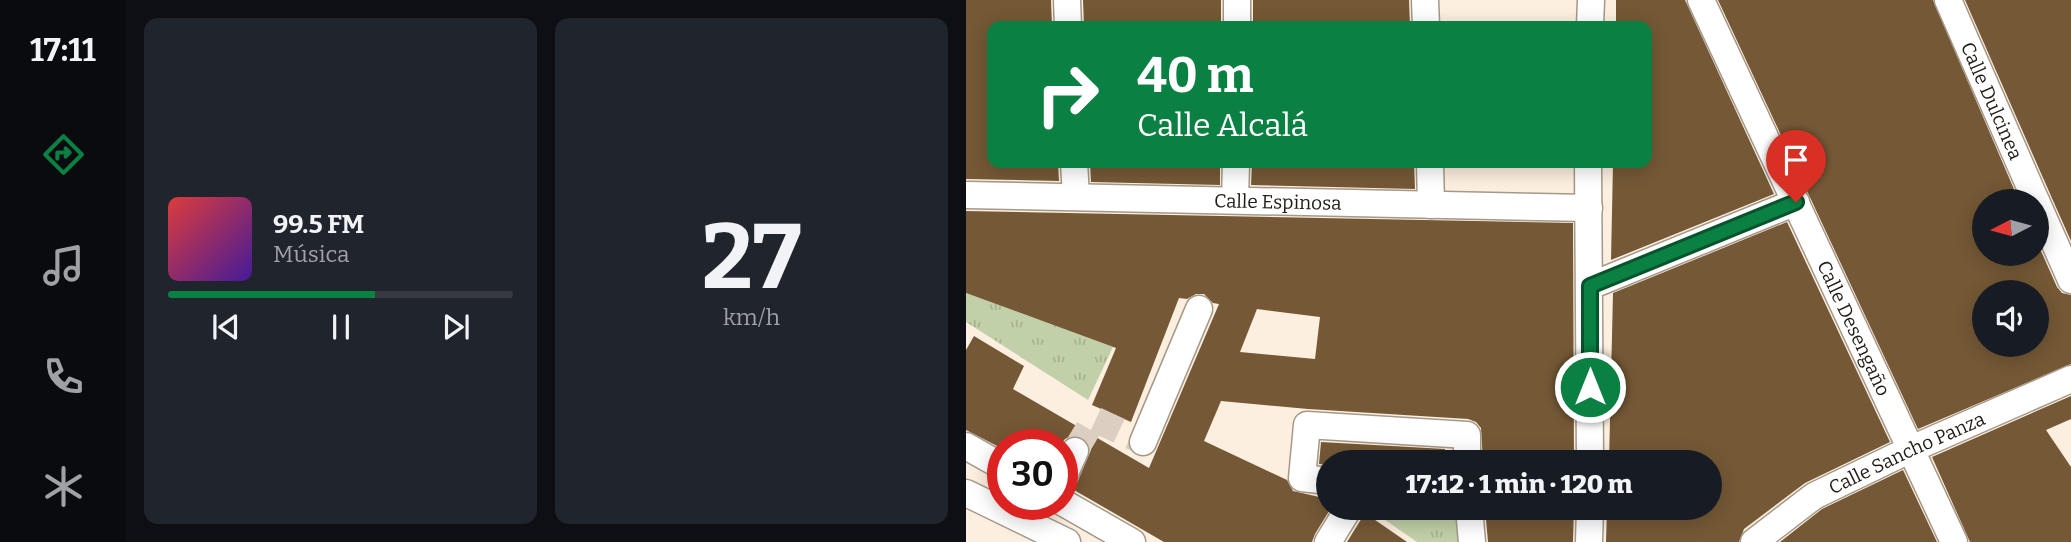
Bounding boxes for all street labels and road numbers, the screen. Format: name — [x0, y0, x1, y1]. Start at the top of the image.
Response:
street label: Calle Dulcinea — [1956, 38, 2028, 164]
street label: Calle Espinosa — [1214, 189, 1342, 214]
street label: Calle Desengaño — [1813, 257, 1896, 399]
street label: Calle Sancho Panza — [1825, 406, 1989, 499]

